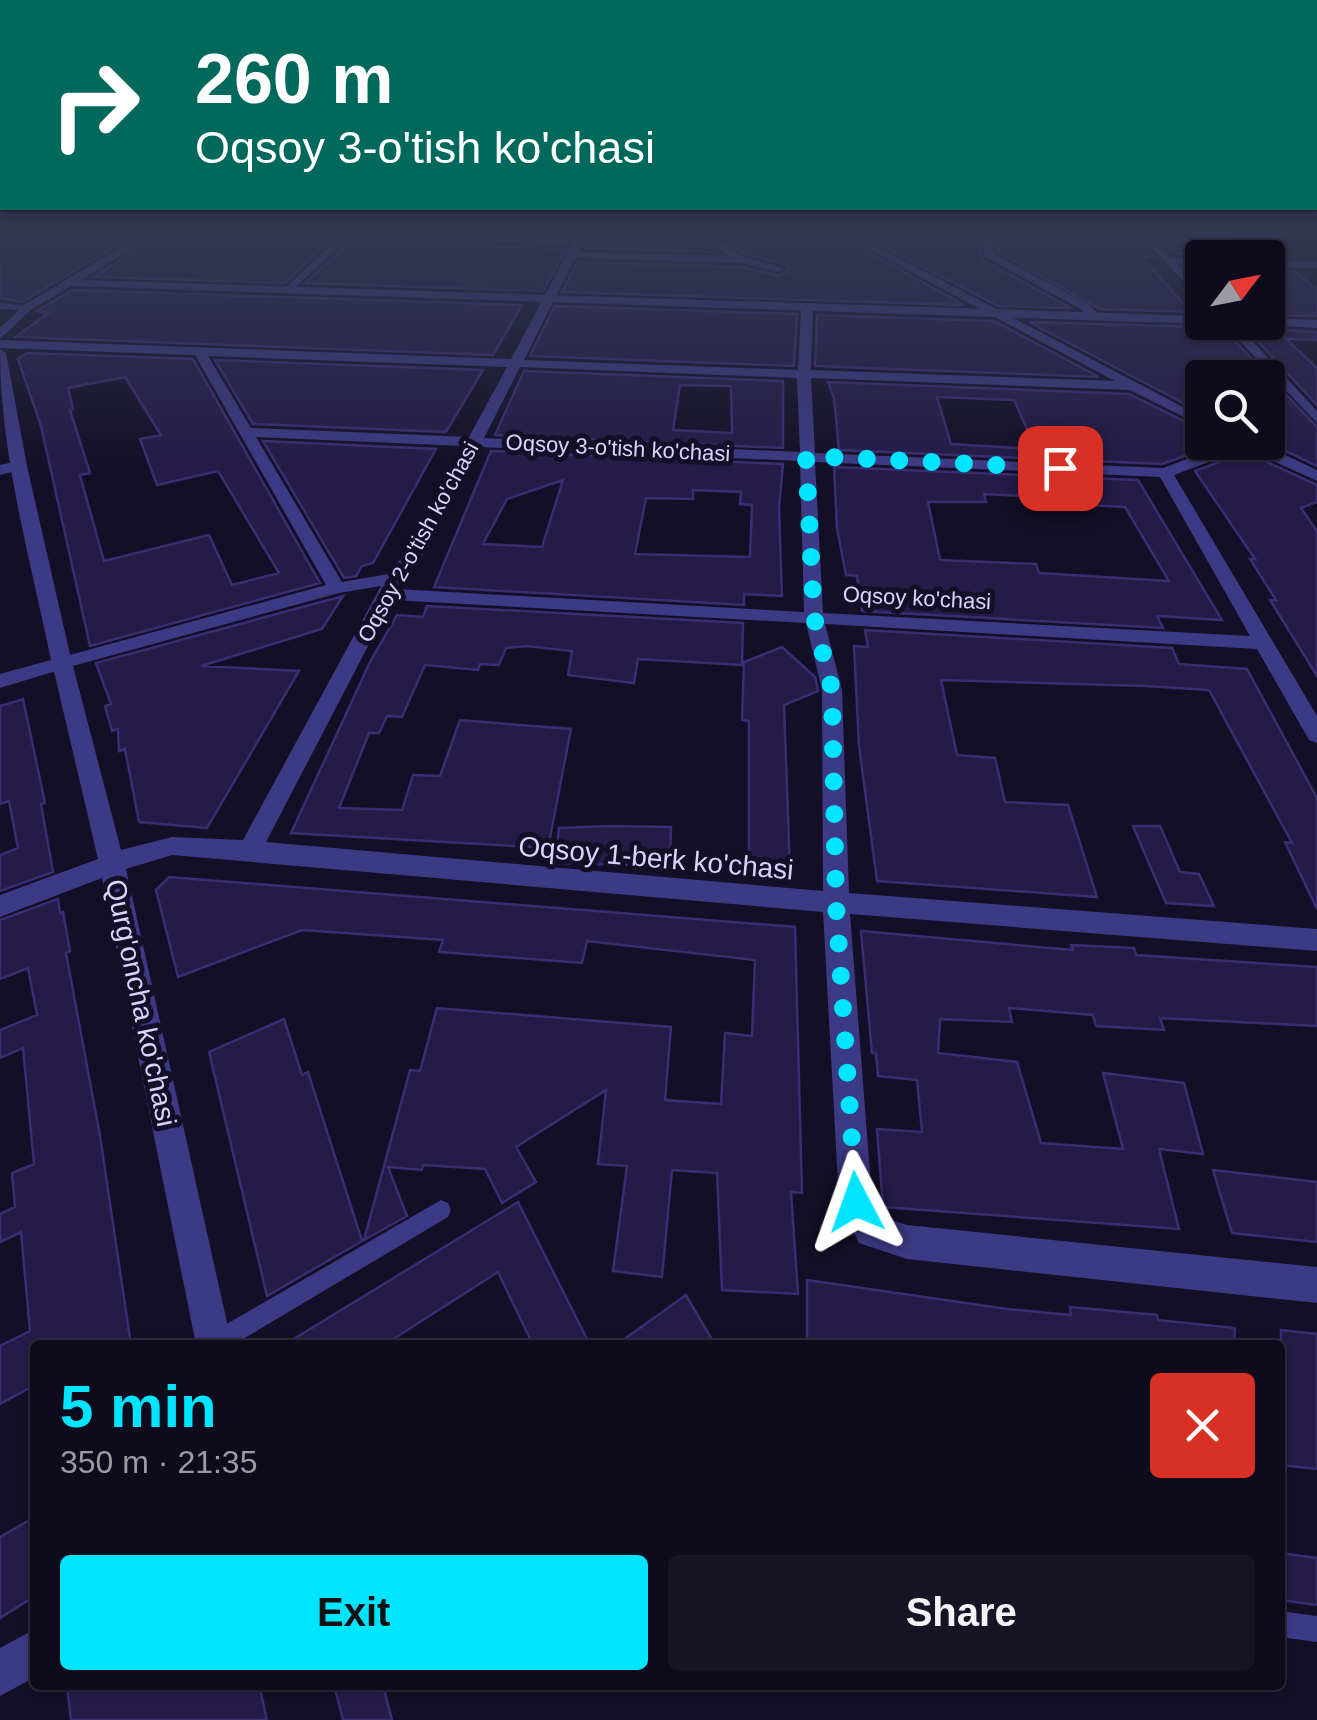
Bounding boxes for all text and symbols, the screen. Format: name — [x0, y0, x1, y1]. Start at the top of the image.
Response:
icon: right — [30, 40, 160, 170]
text: 260 m — [195, 40, 393, 118]
text: Oqsoy 3-o'tish ko'chasi — [195, 122, 655, 173]
north arrow — [1185, 240, 1285, 340]
map controls — [1185, 240, 1285, 460]
button: search — [1185, 360, 1285, 460]
pin — [1018, 426, 1103, 511]
street label: Oqsoy 3-o'tish ko'chasi — [505, 430, 731, 466]
street label: Oqsoy 2-o'tish ko'chasi — [353, 438, 483, 646]
icon: arrive — [1033, 441, 1088, 496]
street label: Oqsoy ko'chasi — [842, 582, 992, 614]
street label: Oqsoy 1-berk ko'chasi — [517, 831, 795, 885]
street label: Qurg'oncha ko'chasi — [100, 877, 182, 1129]
position arrow — [804, 1150, 908, 1254]
text: 5 min — [60, 1373, 217, 1440]
button: close — [1150, 1373, 1255, 1478]
text: 350 m · 21:35 — [60, 1444, 257, 1480]
button: Exit — [60, 1555, 648, 1670]
button: Share — [668, 1555, 1255, 1670]

